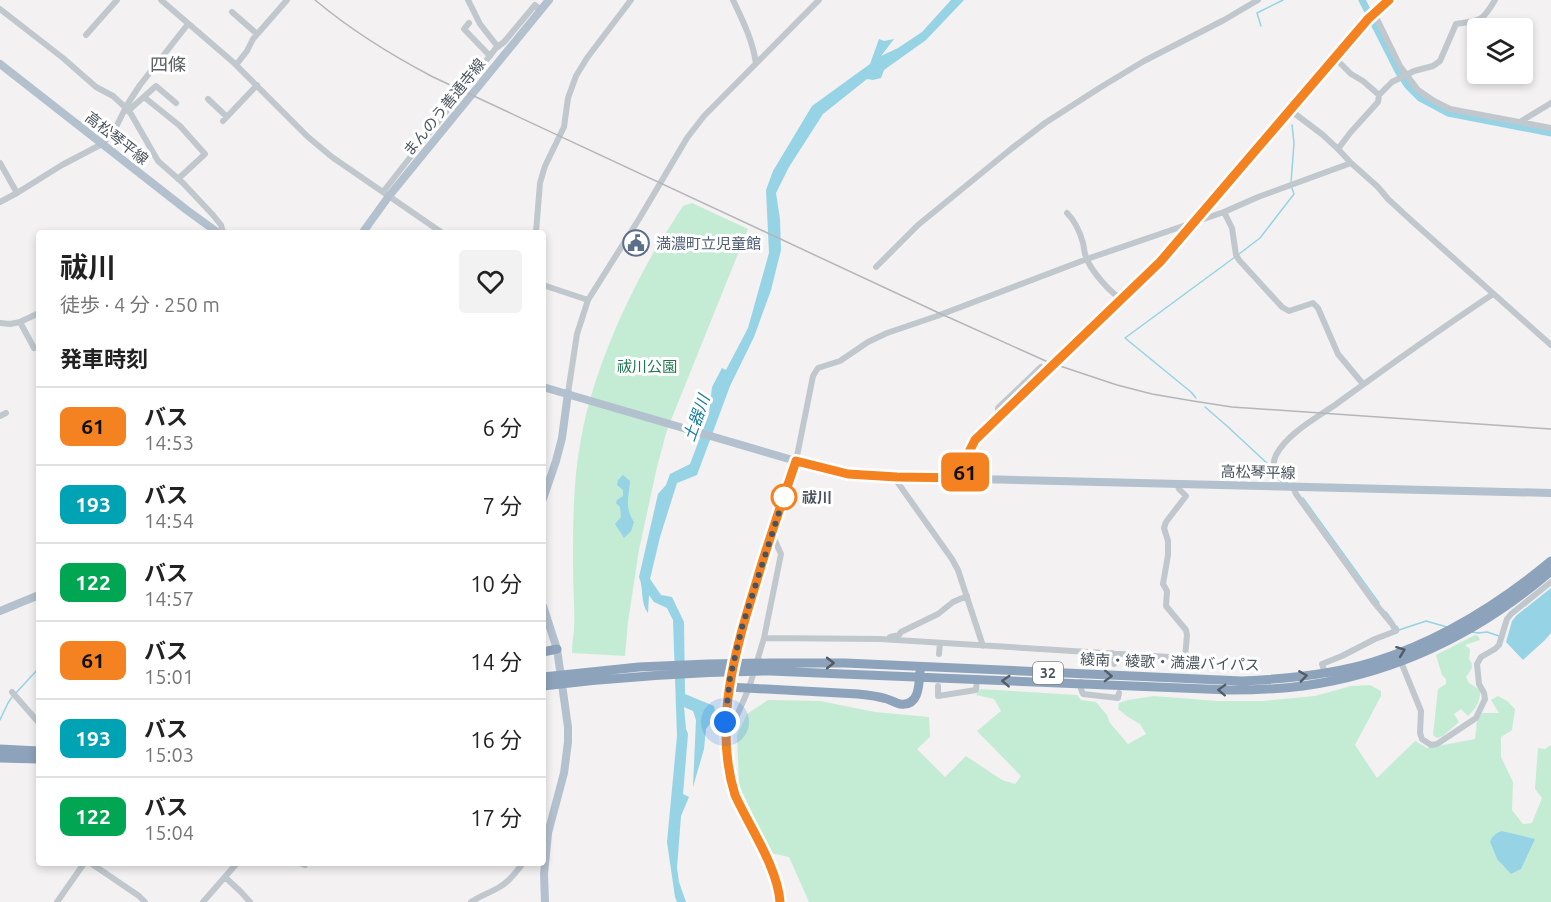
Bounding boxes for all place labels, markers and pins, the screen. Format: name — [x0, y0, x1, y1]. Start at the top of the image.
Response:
public building icon: 満濃町立児童館 — [621, 228, 651, 258]
place label: 満濃町立児童館 — [656, 235, 761, 252]
marker: 祓川 — [771, 484, 797, 510]
place label: 祓川 — [802, 489, 832, 506]

